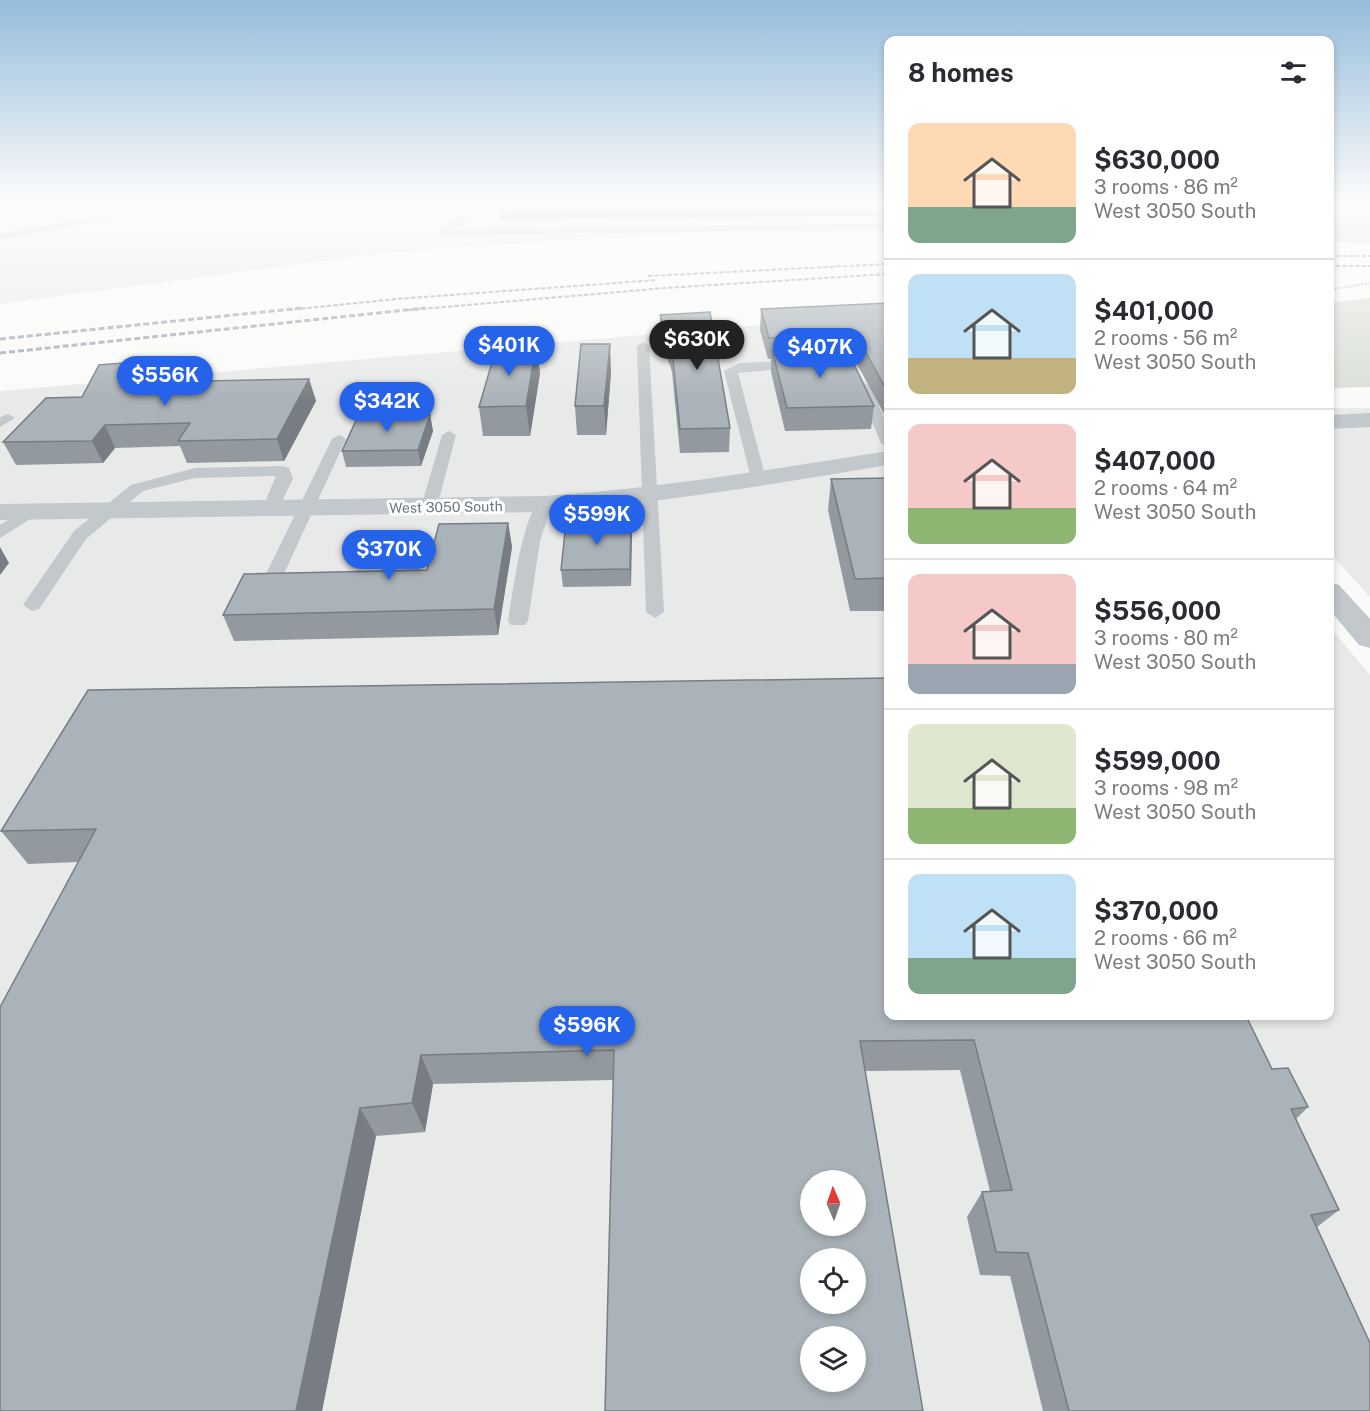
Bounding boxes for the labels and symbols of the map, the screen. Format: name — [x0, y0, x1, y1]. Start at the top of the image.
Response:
pin: $630K — [655, 320, 739, 371]
pin: $401K — [467, 326, 551, 377]
pin: $407K — [778, 328, 862, 379]
pin: $556K — [123, 356, 207, 407]
pin: $342K — [345, 382, 429, 433]
pin: $599K — [555, 495, 639, 546]
street label: West 3050 South — [389, 498, 503, 516]
pin: $370K — [347, 530, 431, 581]
pin: $596K — [545, 1006, 629, 1057]
north arrow — [800, 1170, 866, 1236]

